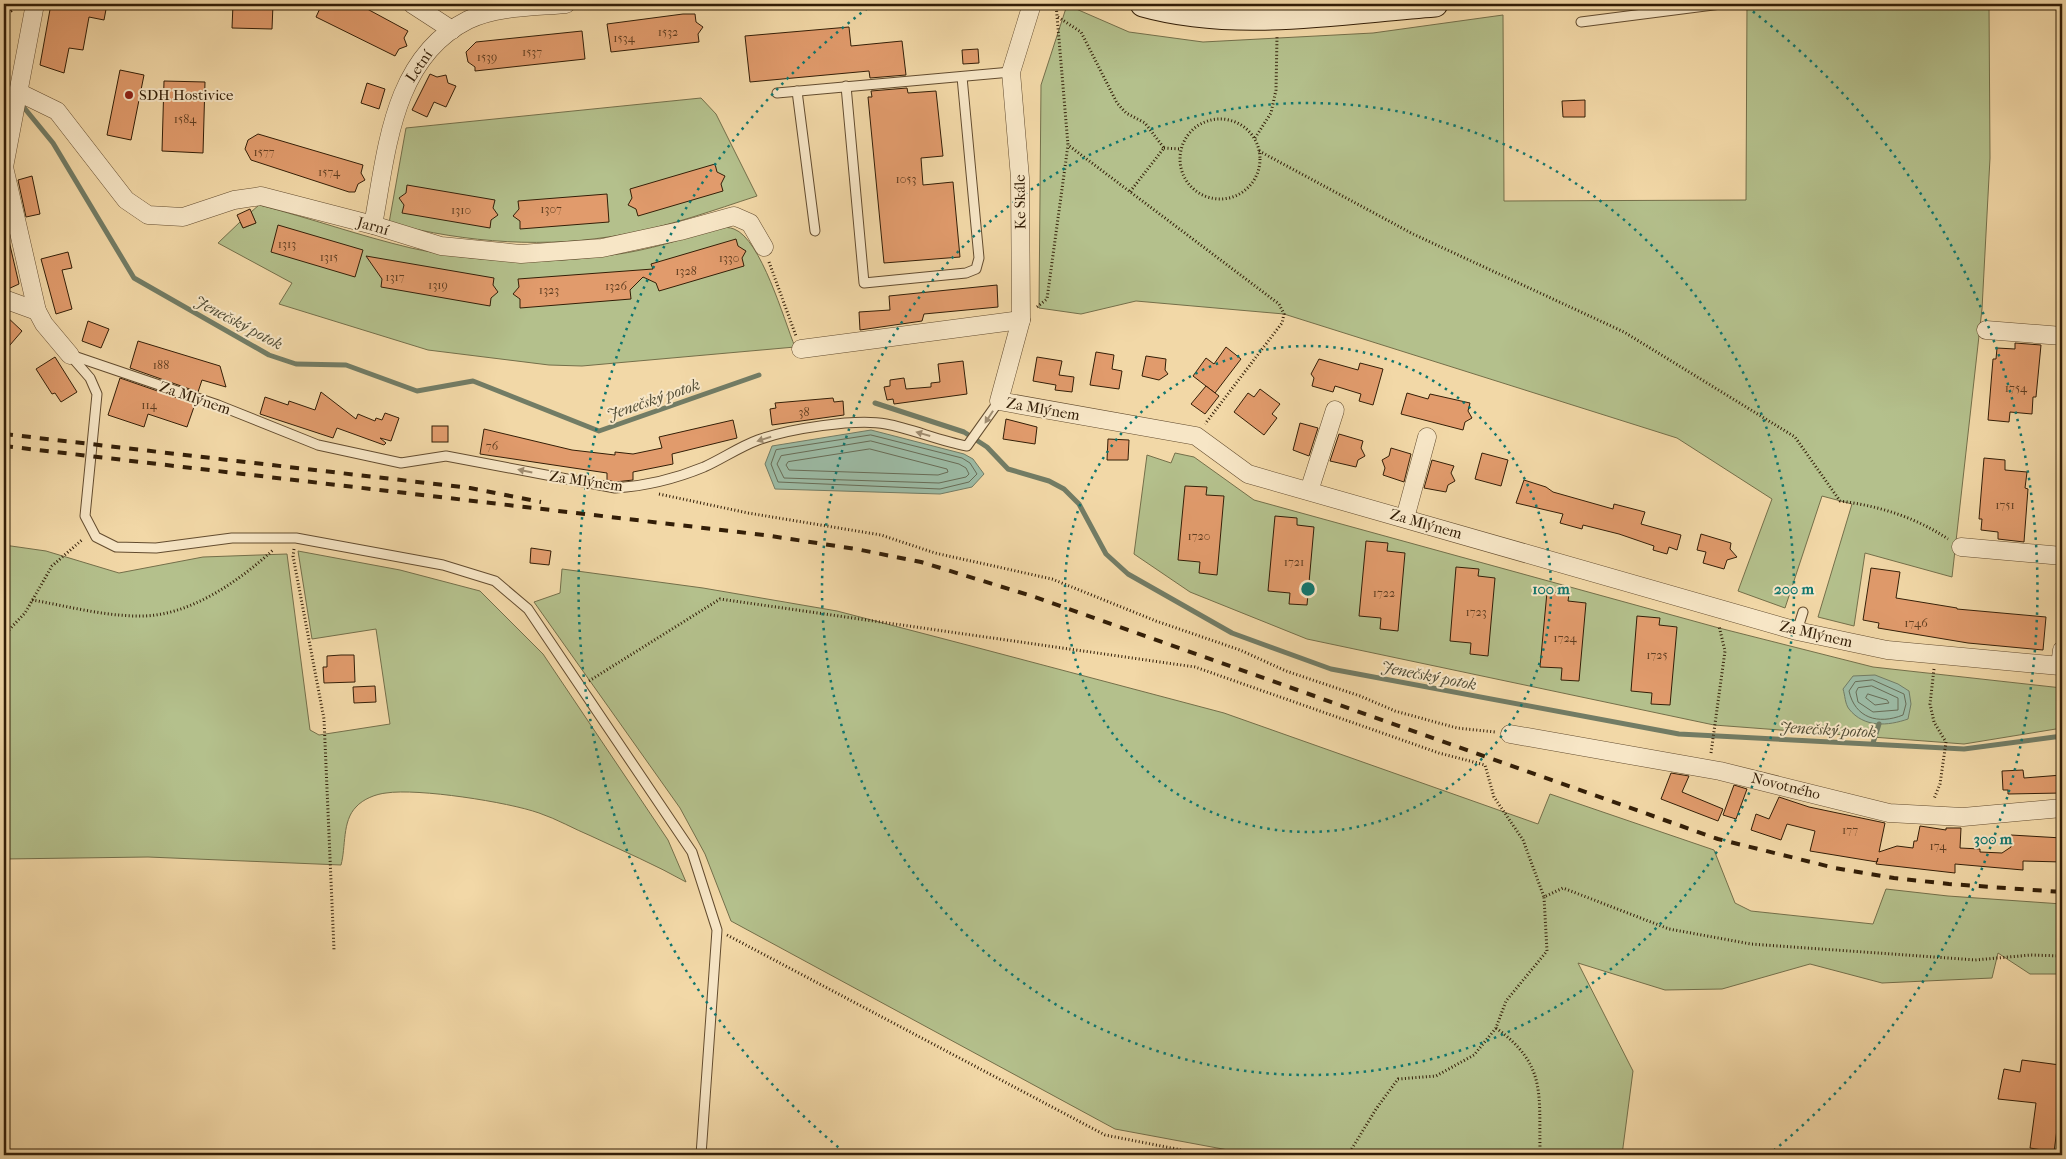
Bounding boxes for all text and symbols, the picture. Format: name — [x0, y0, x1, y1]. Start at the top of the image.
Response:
house number: 1532 — [658, 25, 678, 39]
house number: 1534 — [613, 31, 636, 45]
house number: 1537 — [522, 45, 542, 59]
street label: Letní — [402, 46, 437, 86]
house number: 1539 — [477, 50, 497, 64]
place label: SDH Hostivice — [139, 86, 234, 104]
marker: SDH Hostivice — [123, 89, 135, 101]
house number: 1584 — [174, 112, 197, 126]
house number: 1577 — [254, 145, 275, 159]
house number: 1574 — [318, 165, 341, 179]
house number: 1053 — [896, 172, 917, 186]
street label: Ke Skále — [1011, 174, 1029, 230]
house number: 1307 — [540, 202, 562, 216]
house number: 1310 — [451, 203, 471, 217]
street label: Jarní — [354, 213, 391, 239]
house number: 1313 — [278, 237, 296, 251]
house number: 1315 — [320, 250, 338, 264]
house number: 1330 — [719, 251, 739, 265]
house number: 1328 — [675, 264, 697, 278]
house number: 1317 — [385, 270, 405, 284]
house number: 1319 — [428, 278, 448, 292]
house number: 1326 — [605, 279, 627, 293]
house number: 1323 — [539, 283, 559, 297]
water label: Jenečský potok — [191, 291, 286, 354]
house number: 188 — [153, 358, 169, 372]
water label: Jenečský potok — [604, 375, 702, 424]
street label: Za Mlýnem — [157, 377, 234, 419]
house number: 1754 — [2005, 381, 2028, 395]
street label: Za Mlýnem — [1005, 394, 1082, 424]
house number: 114 — [141, 398, 158, 412]
house number: 38 — [799, 405, 809, 419]
one-way arrow — [984, 410, 994, 423]
one-way arrow — [916, 430, 931, 438]
one-way arrow — [756, 435, 771, 443]
house number: 76 — [486, 439, 499, 453]
one-way arrow — [516, 466, 532, 474]
street label: Za Mlýnem — [548, 467, 625, 495]
house number: 1751 — [1995, 498, 2015, 512]
street label: Za Mlýnem — [1388, 505, 1465, 543]
house number: 1720 — [1188, 529, 1210, 543]
house number: 1721 — [1284, 555, 1304, 569]
centre of rings — [1299, 580, 1317, 598]
text: 100 m — [1532, 580, 1570, 598]
text: 200 m — [1774, 580, 1814, 598]
house number: 1722 — [1373, 586, 1395, 600]
house number: 1723 — [1465, 605, 1487, 619]
house number: 1746 — [1904, 616, 1928, 630]
street label: Za Mlýnem — [1778, 617, 1855, 651]
house number: 1724 — [1553, 631, 1578, 645]
house number: 1725 — [1646, 648, 1668, 662]
water label: Jenečský potok — [1379, 657, 1478, 694]
water label: Jenečský potok — [1779, 717, 1877, 742]
street label: Novotného — [1750, 769, 1823, 803]
house number: 177 — [1842, 823, 1858, 837]
text: 300 m — [1974, 830, 2013, 848]
house number: 174 — [1930, 839, 1947, 853]

